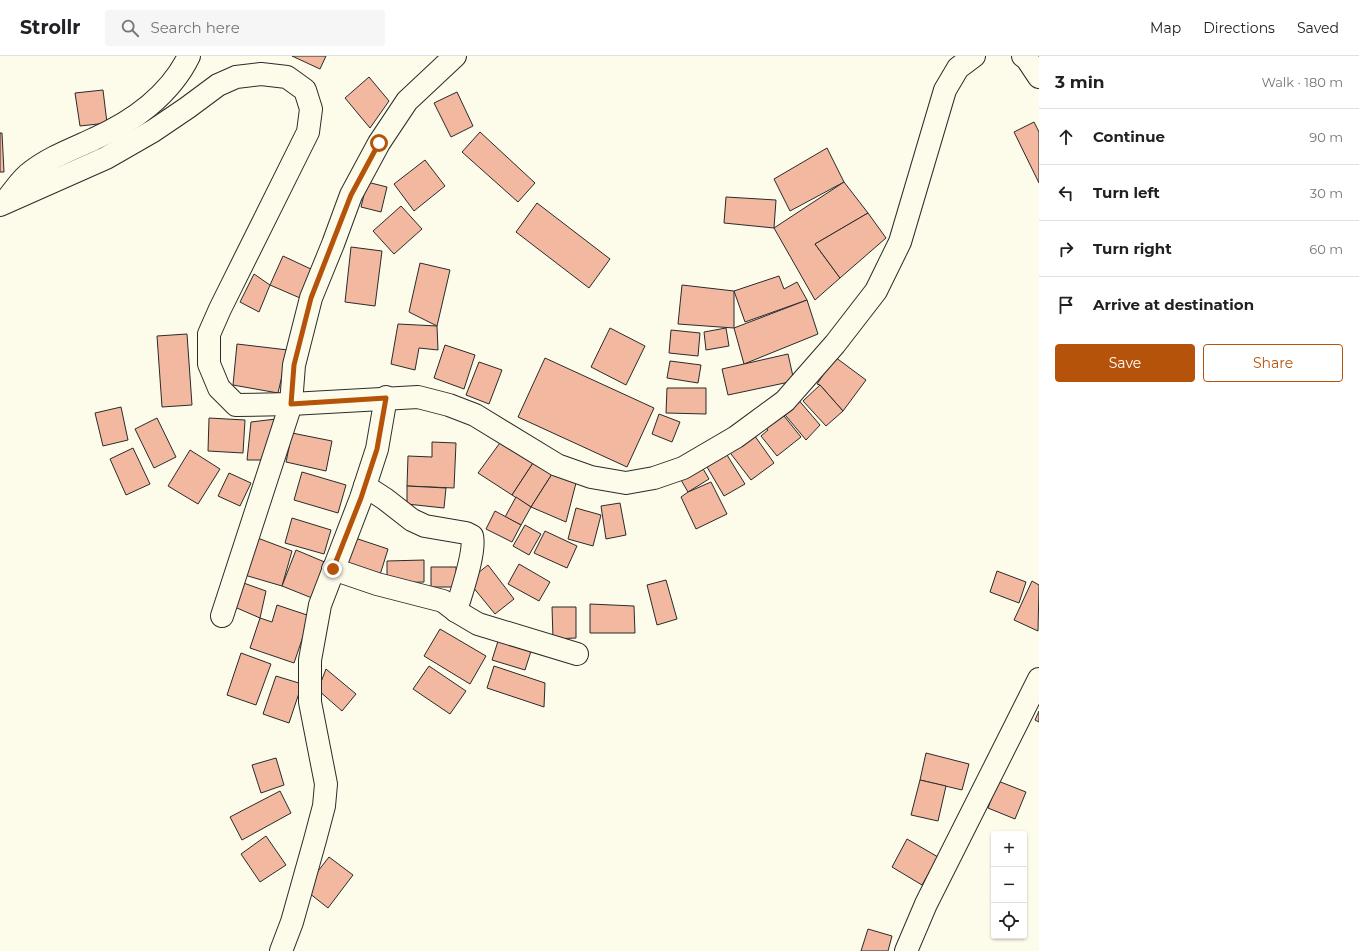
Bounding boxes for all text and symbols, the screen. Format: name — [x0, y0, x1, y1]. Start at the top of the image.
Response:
search box — [105, 10, 385, 46]
text: Strollr — [20, 16, 81, 39]
icon: search — [119, 17, 141, 39]
text: Search here — [151, 18, 240, 37]
text: Map — [1150, 19, 1181, 37]
text: Directions — [1203, 19, 1275, 37]
text: Saved — [1297, 19, 1339, 37]
text: 3 min — [1055, 72, 1105, 92]
text: Walk · 180 m — [1261, 74, 1343, 90]
icon: ahead — [1055, 126, 1077, 148]
text: Continue — [1093, 127, 1165, 146]
text: 90 m — [1309, 129, 1343, 145]
route start — [370, 134, 388, 152]
icon: left — [1055, 182, 1077, 204]
text: Turn left — [1093, 183, 1160, 202]
text: 30 m — [1310, 185, 1343, 201]
icon: right — [1055, 238, 1077, 260]
text: Turn right — [1093, 239, 1172, 258]
text: 60 m — [1309, 241, 1343, 257]
icon: arrive — [1055, 294, 1077, 316]
text: Arrive at destination — [1093, 295, 1254, 314]
button: Save — [1055, 344, 1195, 382]
button: Share — [1203, 344, 1343, 382]
route end — [324, 560, 342, 578]
map controls — [991, 831, 1027, 939]
button: + — [991, 831, 1027, 867]
button: − — [991, 867, 1027, 903]
button: locate — [991, 903, 1027, 939]

